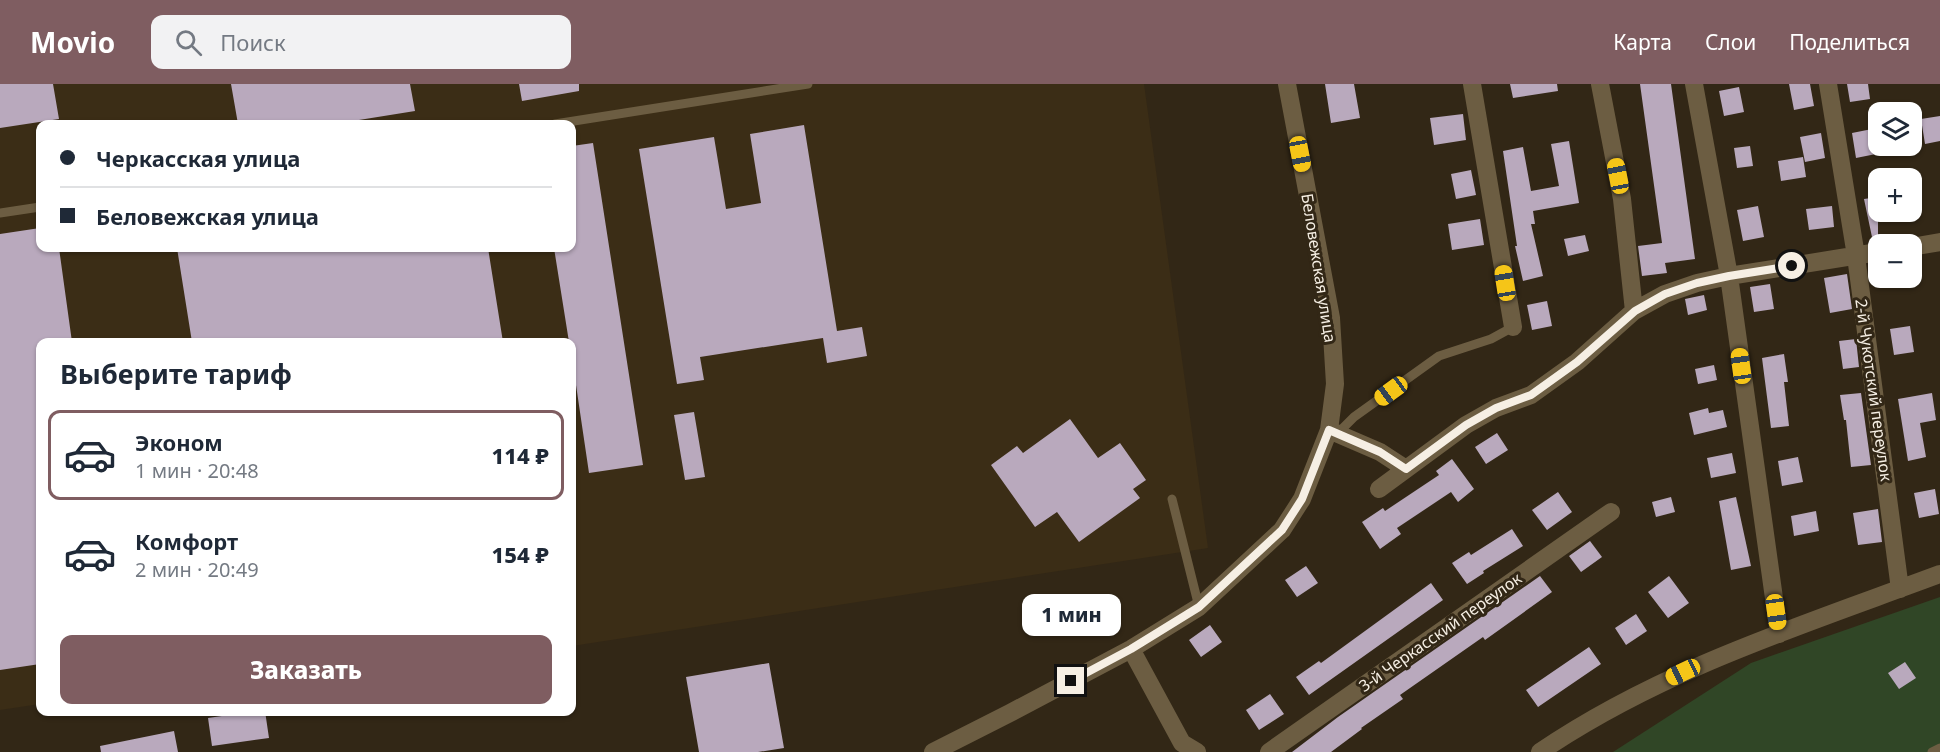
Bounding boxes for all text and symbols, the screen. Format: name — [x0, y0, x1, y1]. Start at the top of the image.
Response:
search box — [151, 15, 571, 69]
text: Movio — [30, 23, 115, 61]
icon: search — [172, 26, 205, 59]
text: Поиск — [220, 27, 286, 57]
text: Карта — [1613, 28, 1672, 56]
text: Слои — [1705, 28, 1756, 56]
text: Поделиться — [1789, 28, 1910, 56]
map controls — [1868, 102, 1922, 288]
button: layers — [1868, 102, 1922, 156]
car — [1288, 135, 1312, 173]
text: Черкасская улица — [96, 143, 300, 173]
car — [1606, 157, 1630, 195]
button: + — [1868, 168, 1922, 222]
street label: Беловежская улица — [1296, 192, 1342, 344]
text: Беловежская улица — [96, 201, 319, 231]
button: − — [1868, 234, 1922, 288]
route start — [1778, 252, 1805, 279]
car — [1493, 264, 1517, 302]
street label: 2-й Чукотский переулок — [1850, 297, 1898, 483]
car — [1730, 347, 1752, 385]
text: Выберите тариф — [60, 355, 292, 392]
car — [1371, 373, 1411, 409]
text: Эконом — [135, 427, 223, 457]
icon: car — [63, 428, 117, 482]
text: 114 ₽ — [492, 440, 549, 470]
text: 1 мин · 20:48 — [135, 457, 259, 484]
text: Комфорт — [135, 526, 238, 556]
icon: car — [63, 527, 117, 581]
text: 154 ₽ — [492, 539, 549, 569]
text: 2 мин · 20:49 — [135, 556, 259, 583]
street label: 3-й Черкасский переулок — [1354, 567, 1526, 697]
car — [1765, 593, 1787, 631]
callout: 1 мин — [1022, 594, 1120, 636]
text: 1 мин — [1041, 601, 1102, 628]
button: Заказать — [60, 635, 552, 704]
car — [1663, 656, 1703, 688]
route end — [1057, 667, 1084, 694]

